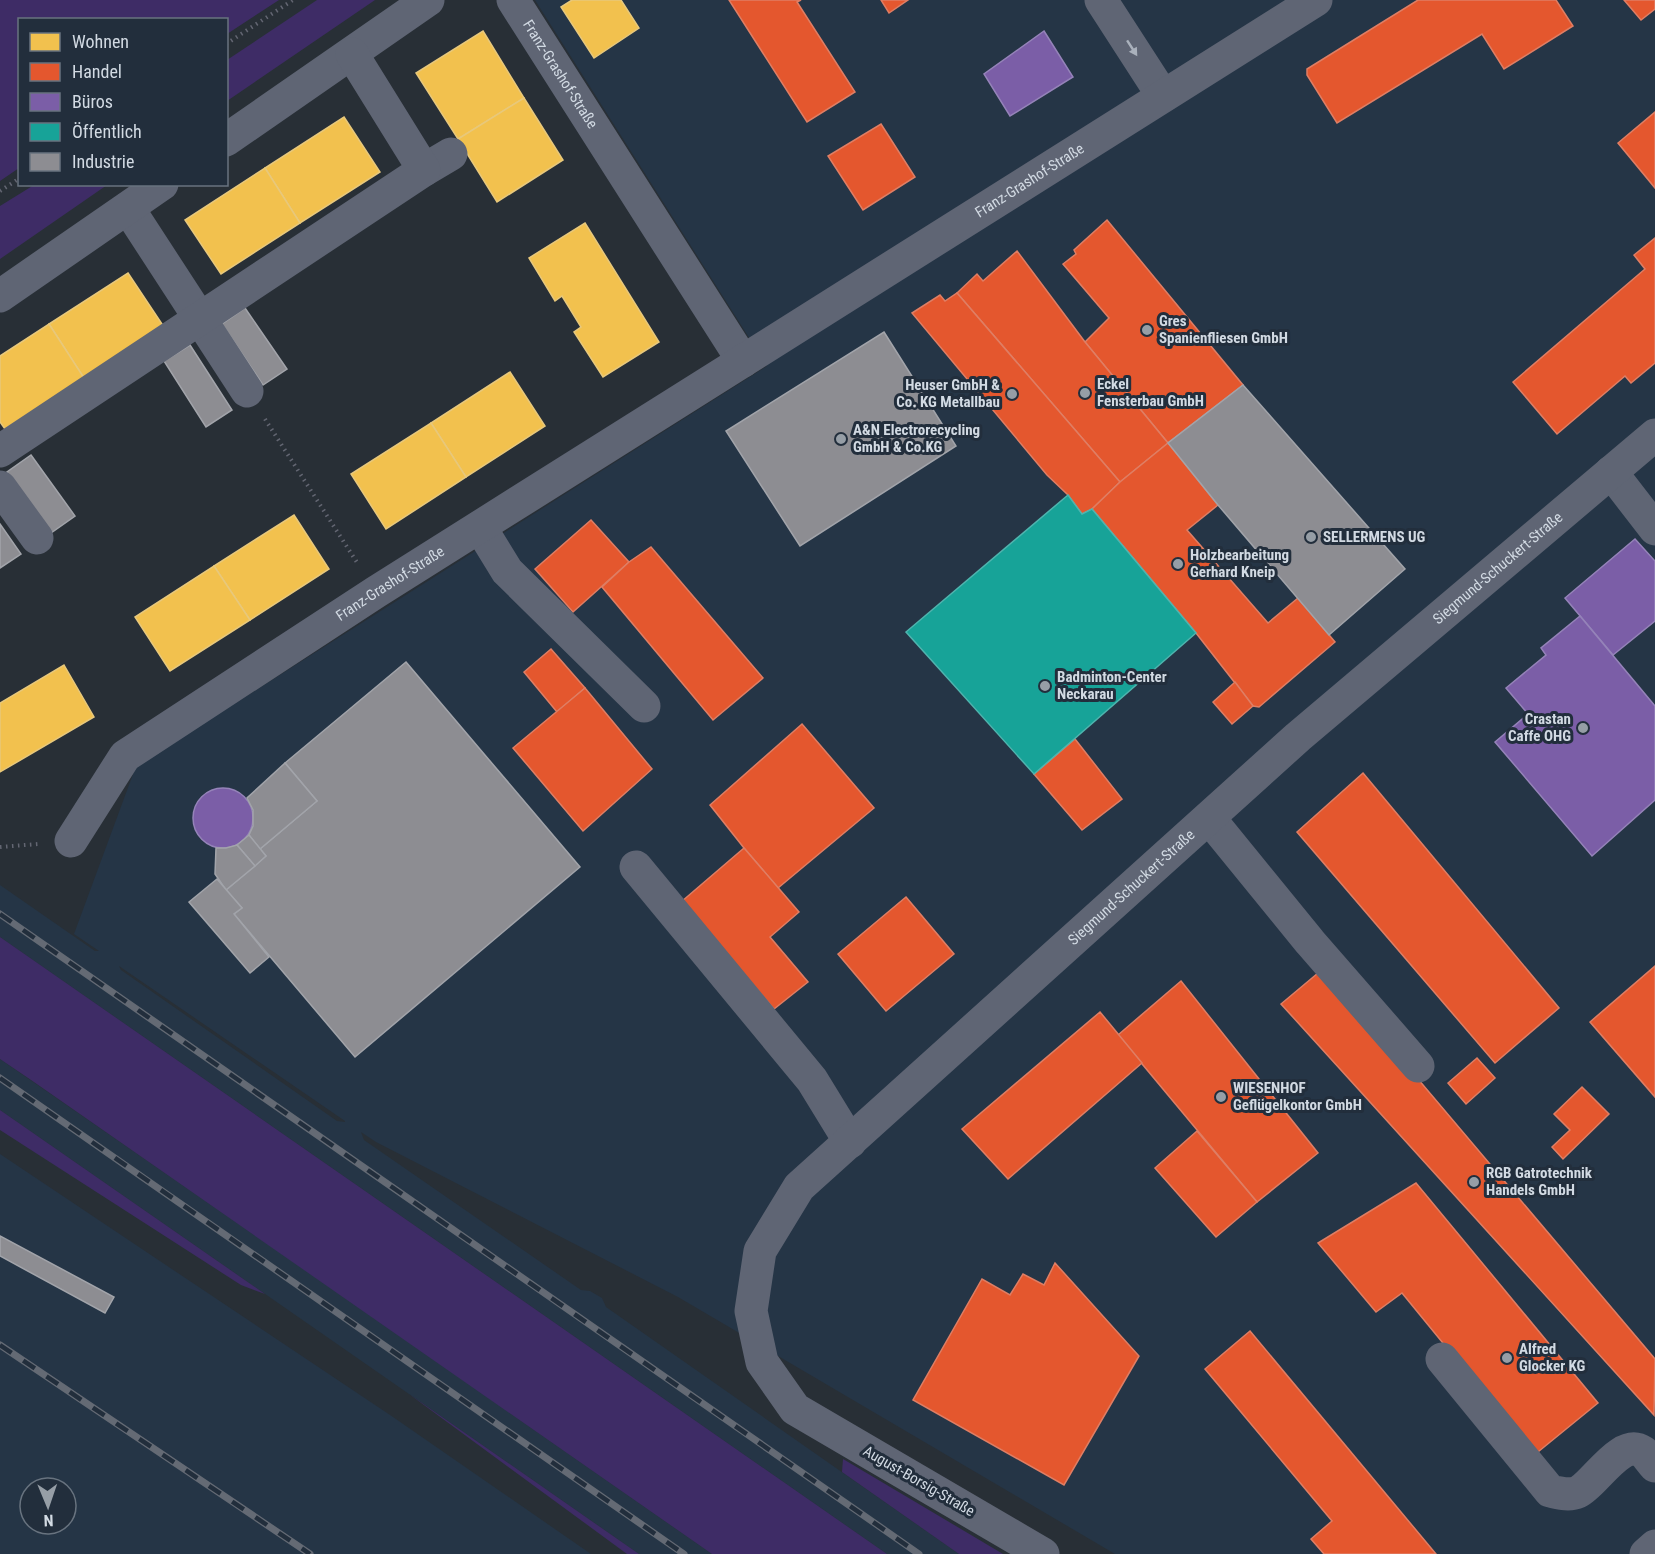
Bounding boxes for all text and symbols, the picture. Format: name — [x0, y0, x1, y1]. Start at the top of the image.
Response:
street label: Franz-Grashof-Straße — [519, 17, 601, 132]
legend — [18, 18, 228, 186]
text: Wohnen — [72, 31, 129, 52]
one-way arrow — [1127, 40, 1138, 56]
text: Handel — [72, 61, 122, 82]
text: Büros — [72, 91, 113, 112]
text: Öffentlich — [72, 121, 142, 142]
street label: Franz-Grashof-Straße — [972, 139, 1087, 221]
text: Industrie — [72, 151, 134, 172]
place label: Gres Spanienfliesen GmbH — [1159, 312, 1288, 347]
marker: Gres Spanienfliesen GmbH — [1140, 323, 1154, 337]
place label: Eckel Fensterbau GmbH — [1097, 375, 1204, 410]
place label: Heuser GmbH & Co. KG Metallbau — [896, 376, 1000, 411]
marker: Eckel Fensterbau GmbH — [1078, 386, 1092, 400]
marker: Heuser GmbH & Co. KG Metallbau — [1005, 387, 1019, 401]
place label: A&N Electrorecycling GmbH & Co.KG — [853, 421, 980, 456]
marker: A&N Electrorecycling GmbH & Co.KG — [834, 432, 848, 446]
street label: Siegmund-Schuckert-Straße — [1429, 508, 1566, 628]
place label: SELLERMENS UG — [1323, 528, 1426, 546]
marker: SELLERMENS UG — [1304, 530, 1318, 544]
street label: Franz-Grashof-Straße — [332, 542, 448, 625]
place label: Holzbearbeitung Gerhard Kneip — [1190, 546, 1289, 581]
marker: Holzbearbeitung Gerhard Kneip — [1171, 557, 1185, 571]
place label: Badminton-Center Neckarau — [1057, 668, 1167, 703]
marker: Badminton-Center Neckarau — [1038, 679, 1052, 693]
place label: Crastan Caffe OHG — [1508, 710, 1571, 745]
marker: Crastan Caffe OHG — [1576, 721, 1590, 735]
street label: Siegmund-Schuckert-Straße — [1064, 826, 1198, 949]
place label: WIESENHOF Geflügelkontor GmbH — [1233, 1079, 1362, 1114]
marker: WIESENHOF Geflügelkontor GmbH — [1214, 1090, 1228, 1104]
place label: RGB Gatrotechnik Handels GmbH — [1486, 1164, 1593, 1199]
marker: RGB Gatrotechnik Handels GmbH — [1467, 1175, 1481, 1189]
place label: Alfred Glocker KG — [1519, 1340, 1586, 1375]
marker: Alfred Glocker KG — [1500, 1351, 1514, 1365]
street label: August-Borsig-Straße — [860, 1442, 978, 1520]
north arrow — [18, 1476, 78, 1536]
text: N — [43, 1511, 54, 1530]

